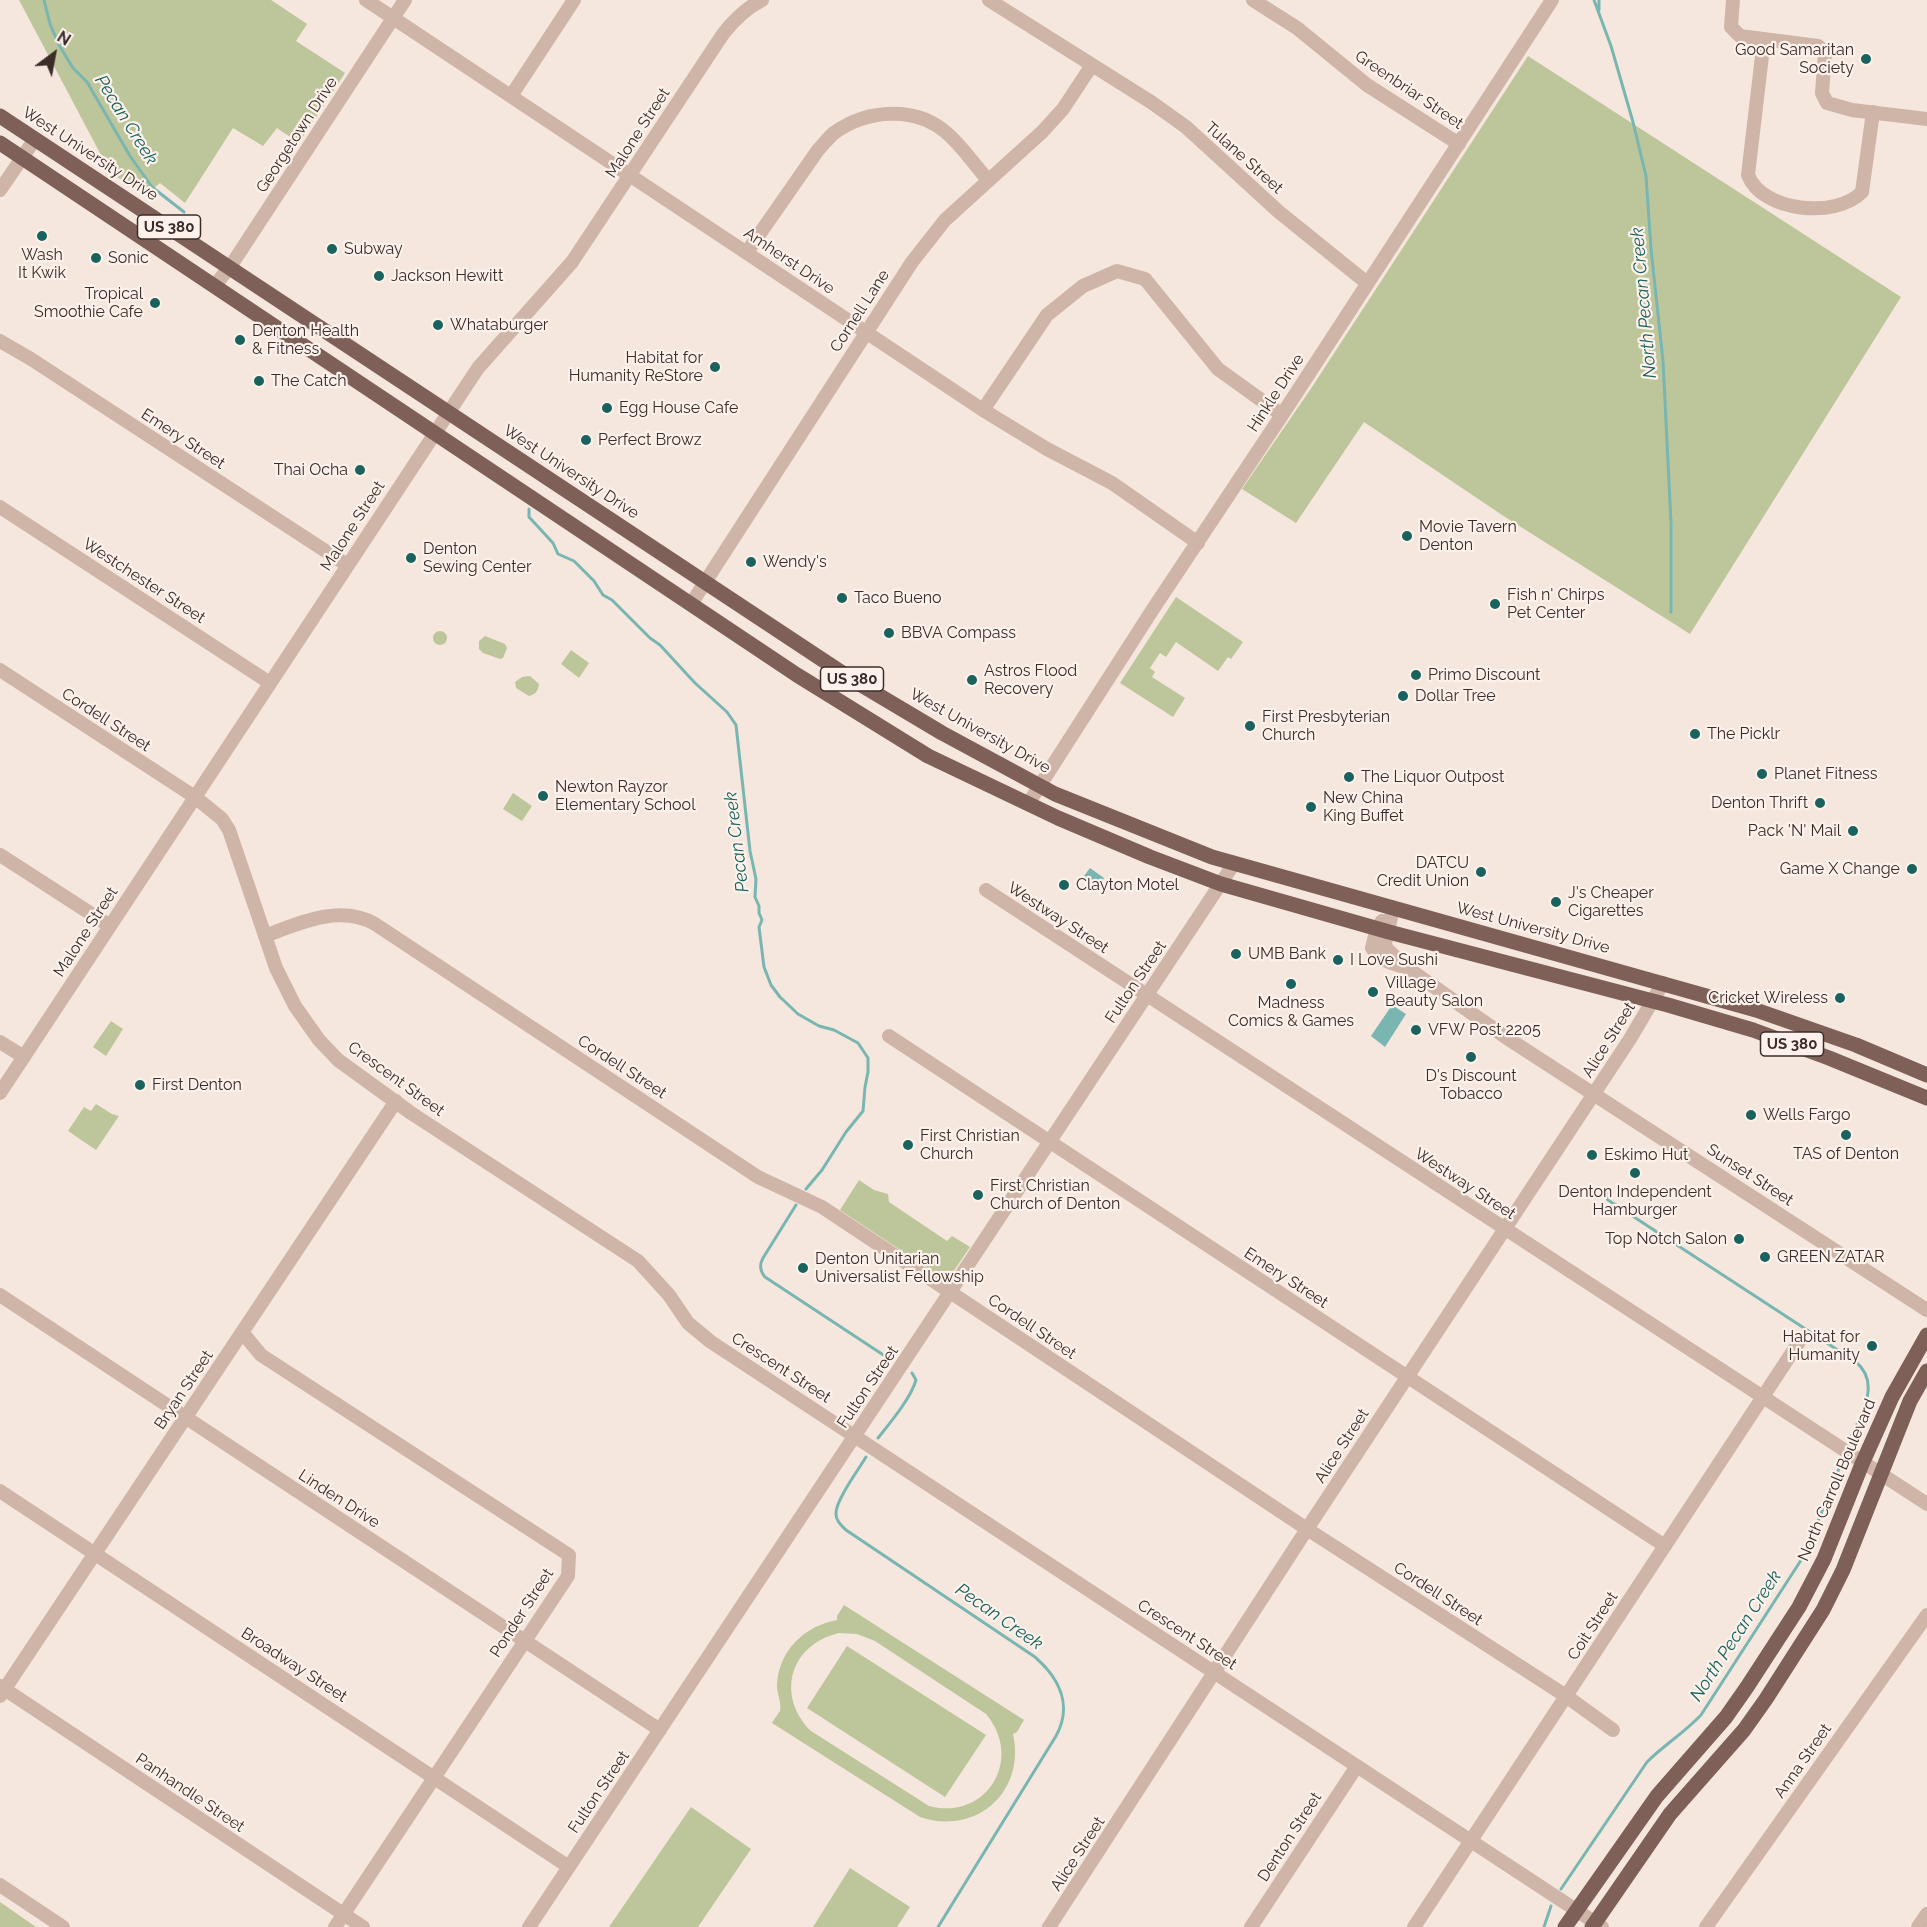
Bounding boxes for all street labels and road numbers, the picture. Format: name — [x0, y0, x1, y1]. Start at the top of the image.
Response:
street label: Greenbriar Street — [1351, 47, 1467, 133]
street label: Georgetown Drive — [252, 74, 342, 196]
street label: Malone Street — [602, 84, 674, 182]
street label: West University Drive — [19, 103, 161, 205]
street label: Tulane Street — [1201, 118, 1287, 198]
road number: US 380 — [138, 215, 201, 239]
street label: Amherst Drive — [740, 224, 838, 298]
street label: Cornell Lane — [826, 266, 894, 356]
street label: Hinkle Drive — [1244, 350, 1308, 436]
street label: Emery Street — [137, 405, 229, 473]
street label: West University Drive — [500, 421, 642, 523]
street label: Malone Street — [317, 477, 389, 575]
street label: Westchester Street — [79, 534, 209, 628]
road number: US 380 — [820, 667, 884, 691]
street label: Cordell Street — [58, 684, 154, 756]
street label: West University Drive — [906, 684, 1054, 778]
street label: Westway Street — [1004, 878, 1112, 958]
street label: Malone Street — [50, 883, 122, 981]
street label: West University Drive — [1454, 898, 1612, 958]
street label: Fulton Street — [1101, 937, 1171, 1027]
street label: Alice Street — [1578, 999, 1640, 1081]
street label: Cordell Street — [574, 1031, 670, 1103]
road number: US 380 — [1760, 1032, 1824, 1056]
street label: Crescent Street — [344, 1038, 448, 1120]
street label: Sunset Street — [1703, 1140, 1797, 1210]
street label: Westway Street — [1411, 1144, 1519, 1224]
street label: Emery Street — [1240, 1244, 1332, 1312]
street label: Cordell Street — [984, 1290, 1080, 1364]
street label: Crescent Street — [728, 1329, 834, 1407]
street label: Fulton Street — [833, 1342, 903, 1432]
street label: Bryan Street — [151, 1347, 217, 1433]
street label: North Carroll Boulevard — [1794, 1396, 1880, 1564]
street label: Alice Street — [1311, 1405, 1373, 1487]
street label: Linden Drive — [295, 1466, 383, 1532]
street label: Cordell Street — [1390, 1558, 1486, 1630]
street label: Ponder Street — [486, 1565, 558, 1661]
street label: Coit Street — [1564, 1588, 1622, 1664]
street label: Crescent Street — [1134, 1596, 1240, 1674]
street label: Broadway Street — [237, 1624, 351, 1706]
street label: Anna Street — [1770, 1720, 1836, 1802]
street label: Fulton Street — [564, 1747, 634, 1837]
street label: Panhandle Street — [132, 1749, 248, 1837]
street label: Denton Street — [1254, 1789, 1326, 1885]
street label: Alice Street — [1047, 1813, 1109, 1895]

